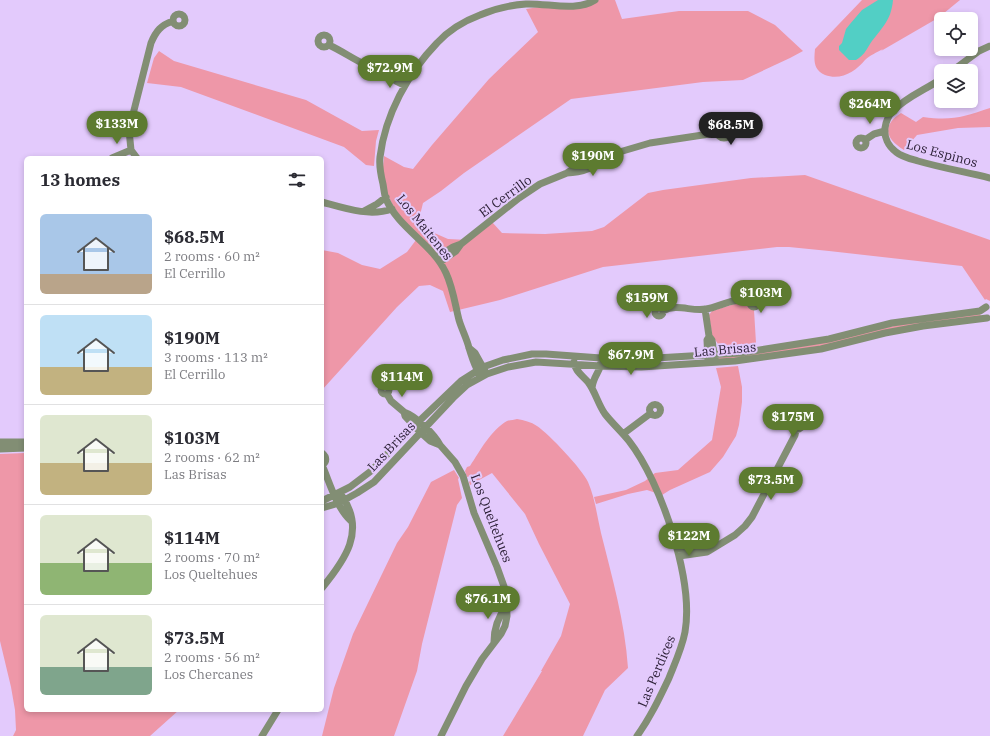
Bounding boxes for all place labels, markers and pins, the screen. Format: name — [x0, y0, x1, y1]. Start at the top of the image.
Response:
pin: $72.9M — [357, 55, 423, 89]
pin: $264M — [842, 91, 898, 125]
pin: $133M — [89, 111, 145, 145]
pin: $68.5M — [698, 112, 764, 146]
pin: $190M — [565, 143, 621, 177]
pin: $103M — [733, 280, 789, 314]
pin: $159M — [619, 285, 675, 319]
pin: $67.9M — [598, 342, 664, 376]
pin: $114M — [374, 364, 430, 398]
pin: $175M — [765, 404, 821, 438]
pin: $73.5M — [738, 467, 804, 501]
pin: $122M — [661, 523, 717, 557]
pin: $76.1M — [455, 586, 521, 620]

